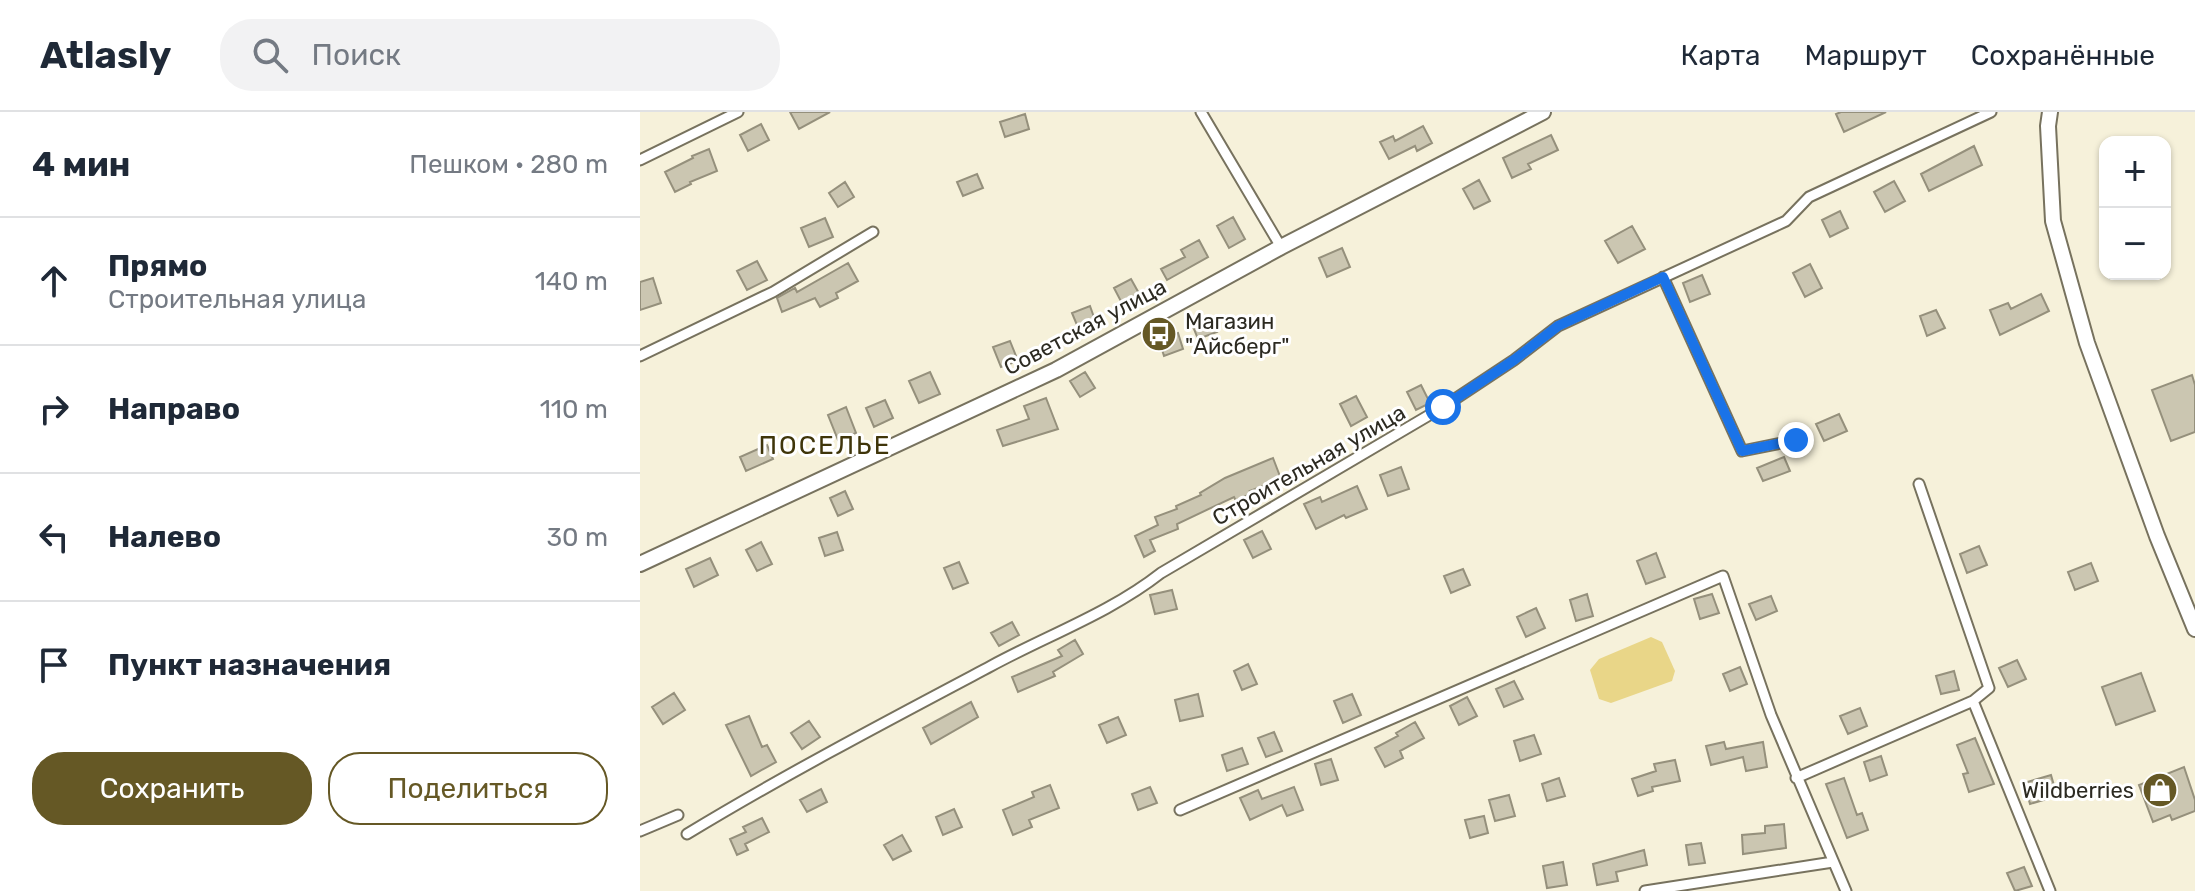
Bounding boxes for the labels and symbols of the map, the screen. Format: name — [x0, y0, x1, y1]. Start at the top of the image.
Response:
street label: Советская улица — [999, 273, 1171, 381]
place label: Магазин "Айсберг" — [1185, 308, 1289, 360]
bus stop icon: Магазин "Айсберг" — [1140, 315, 1178, 353]
route start — [1425, 389, 1461, 425]
street label: Строительная улица — [1208, 399, 1410, 531]
route end — [1778, 422, 1814, 458]
district label: ПОСЕЛЬЕ — [758, 430, 892, 461]
shop icon: Wildberries — [2141, 771, 2179, 809]
place label: Wildberries — [2022, 777, 2134, 804]

